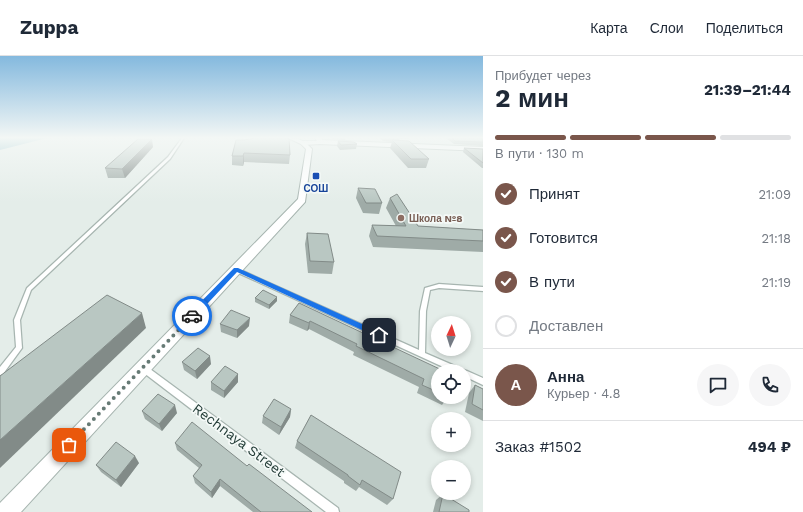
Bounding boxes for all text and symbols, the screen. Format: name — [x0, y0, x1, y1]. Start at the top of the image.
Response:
text: Zuppa — [20, 16, 78, 39]
text: Карта — [590, 20, 628, 36]
text: Слои — [650, 20, 684, 36]
text: Поделиться — [706, 20, 783, 36]
text: Прибудет через — [495, 68, 591, 83]
text: 21:39–21:44 — [704, 81, 791, 99]
text: 2 мин — [495, 83, 569, 113]
text: В пути · 130 m — [495, 146, 584, 161]
marker: СОШ — [311, 171, 321, 181]
place label: СОШ — [304, 183, 328, 194]
icon: check — [495, 183, 517, 205]
text: Принят — [529, 185, 580, 203]
text: 21:09 — [758, 187, 791, 202]
marker: Школа №8 — [396, 213, 406, 223]
place label: Школа №8 — [409, 213, 462, 224]
icon: check — [495, 227, 517, 249]
text: Готовится — [529, 229, 598, 247]
text: 21:18 — [761, 231, 791, 246]
icon: check — [495, 271, 517, 293]
text: В пути — [529, 273, 575, 291]
text: 21:19 — [761, 275, 791, 290]
courier — [172, 296, 212, 336]
icon: car — [181, 305, 203, 327]
north arrow — [431, 316, 471, 356]
map controls — [431, 316, 471, 500]
text: Доставлен — [529, 317, 603, 335]
pin — [362, 318, 396, 352]
icon: home — [368, 324, 390, 346]
button: locate — [431, 364, 471, 404]
button: chat — [697, 364, 739, 406]
button: phone — [749, 364, 791, 406]
text: Анна — [547, 368, 584, 386]
text: А — [511, 376, 521, 394]
text: Курьер · 4.8 — [547, 386, 620, 401]
street label: Rechnaya Street — [190, 400, 288, 480]
button: + — [431, 412, 471, 452]
pin — [52, 428, 86, 462]
icon: bag — [58, 434, 80, 456]
text: Заказ #1502 — [495, 438, 582, 456]
text: 494 ₽ — [748, 438, 791, 456]
button: − — [431, 460, 471, 500]

